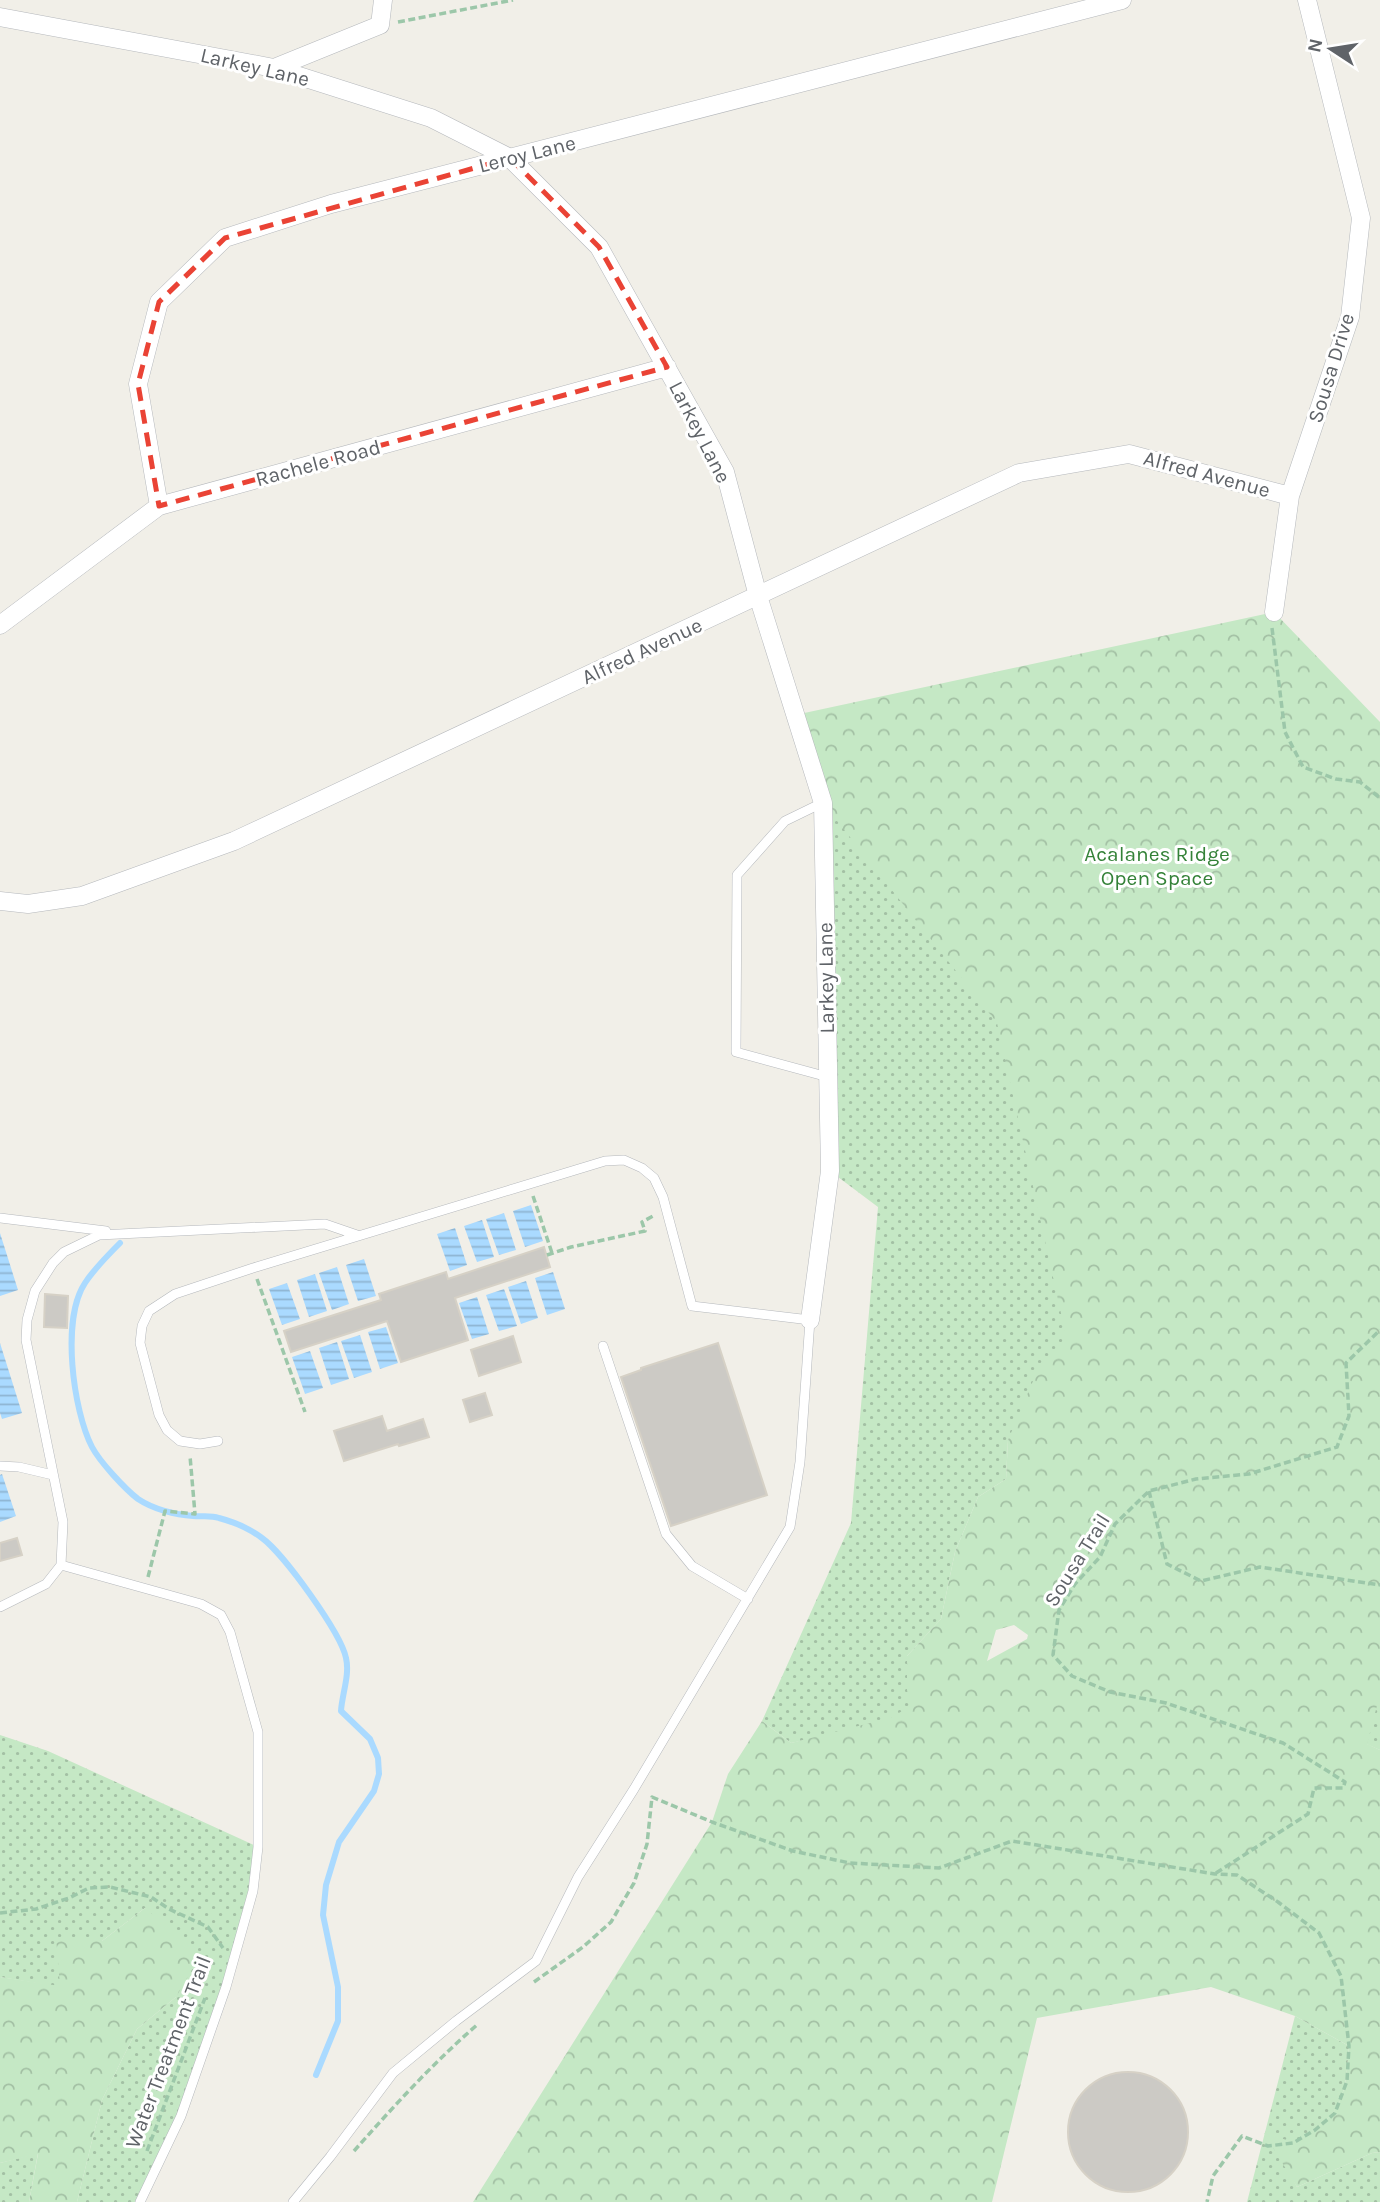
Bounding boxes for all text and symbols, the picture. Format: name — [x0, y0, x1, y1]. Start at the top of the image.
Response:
north arrow — [1296, 14, 1366, 84]
text: N — [1303, 37, 1328, 55]
street label: Larkey Lane — [198, 43, 312, 91]
street label: Leroy Lane — [476, 130, 578, 178]
street label: Sousa Drive — [1303, 310, 1359, 426]
street label: Larkey Lane — [664, 377, 736, 487]
street label: Rachele Road — [253, 435, 383, 491]
street label: Alfred Avenue — [1141, 446, 1273, 502]
street label: Alfred Avenue — [578, 613, 706, 689]
park label: Acalanes Ridge Open Space — [1084, 842, 1230, 890]
street label: Larkey Lane — [813, 922, 839, 1034]
street label: Sousa Trail — [1039, 1509, 1115, 1611]
street label: Water Treatment Trail — [120, 1952, 216, 2152]

